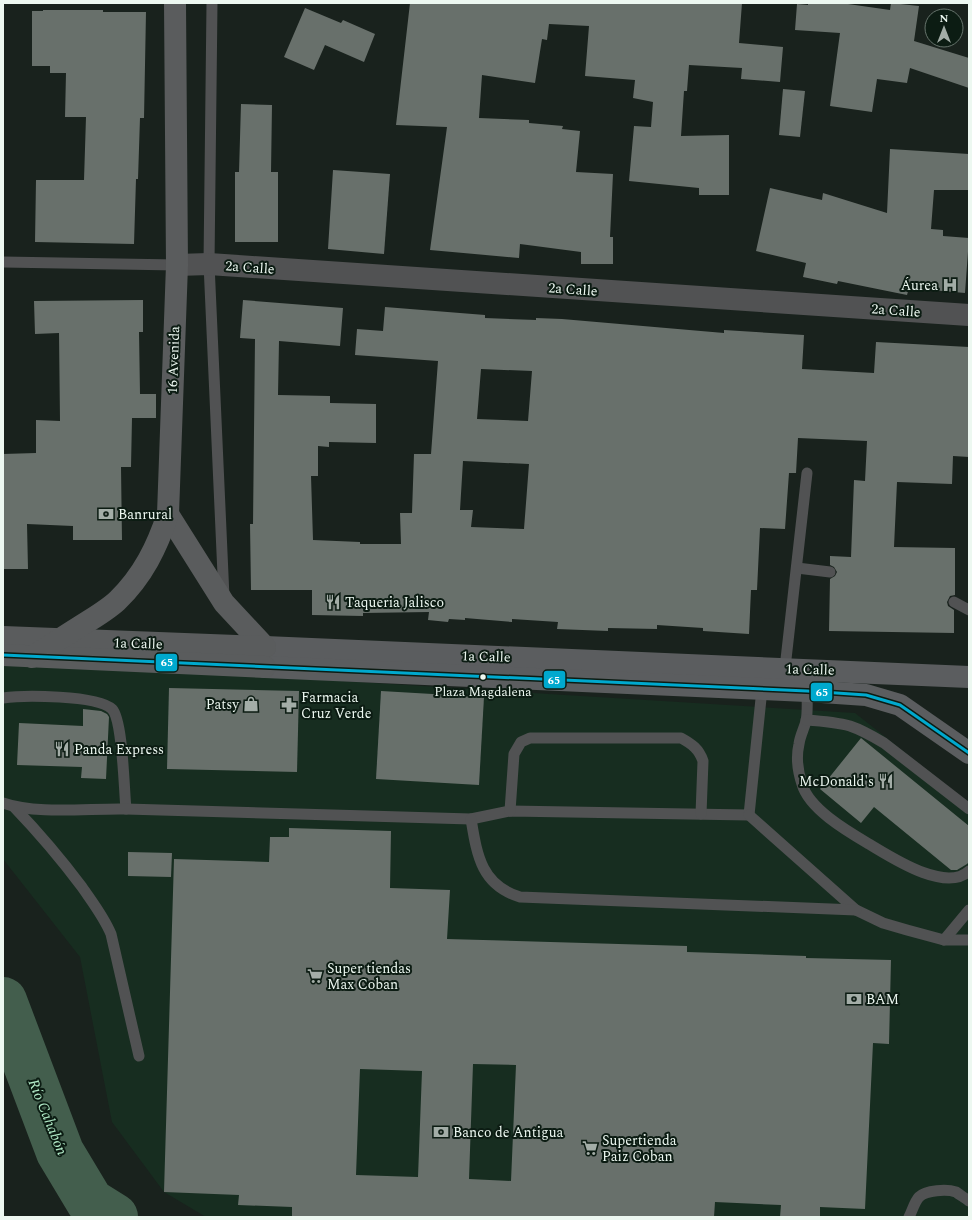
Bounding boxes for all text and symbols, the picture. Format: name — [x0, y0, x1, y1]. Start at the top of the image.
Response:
north arrow — [924, 8, 964, 48]
text: N — [940, 10, 949, 27]
street label: 2a Calle — [225, 255, 276, 280]
place label: Áurea — [901, 275, 938, 296]
hospital icon: Áurea — [941, 276, 959, 294]
street label: 2a Calle — [548, 277, 599, 302]
street label: 2a Calle — [871, 298, 922, 323]
street label: 16 Avenida — [162, 325, 185, 394]
place label: Banrural — [118, 504, 172, 525]
bank icon: Banrural — [97, 505, 115, 523]
place label: Taqueria Jalisco — [345, 592, 444, 613]
restaurant icon: Taqueria Jalisco — [324, 593, 342, 611]
street label: 1a Calle — [113, 632, 163, 655]
street label: 1a Calle — [461, 645, 511, 668]
line badge: 65 — [155, 653, 178, 672]
text: 65 — [161, 654, 173, 671]
street label: 1a Calle — [785, 658, 835, 681]
line badge: 65 — [543, 670, 566, 689]
marker: Plaza Magdalena — [478, 672, 488, 682]
text: 65 — [548, 672, 560, 689]
place label: Plaza Magdalena — [434, 682, 532, 702]
line badge: 65 — [810, 682, 833, 702]
text: 65 — [816, 684, 828, 701]
place label: Farmacia Cruz Verde — [301, 687, 372, 724]
place label: Patsy — [206, 694, 240, 715]
shop icon: Patsy — [242, 695, 260, 713]
pharmacy icon: Farmacia Cruz Verde — [280, 696, 298, 714]
place label: Panda Express — [74, 739, 164, 760]
restaurant icon: Panda Express — [53, 740, 71, 758]
place label: McDonald's — [799, 771, 874, 792]
restaurant icon: McDonald's — [877, 772, 895, 790]
place label: Super tiendas Max Coban — [327, 958, 411, 995]
supermarket icon: Super tiendas Max Coban — [306, 967, 324, 985]
place label: BAM — [866, 989, 899, 1010]
bank icon: BAM — [845, 990, 863, 1008]
water label: Río Cahabón — [22, 1076, 73, 1159]
place label: Banco de Antigua — [453, 1122, 564, 1143]
bank icon: Banco de Antigua — [432, 1123, 450, 1141]
place label: Supertienda Paiz Coban — [602, 1130, 677, 1167]
supermarket icon: Supertienda Paiz Coban — [581, 1139, 599, 1157]

